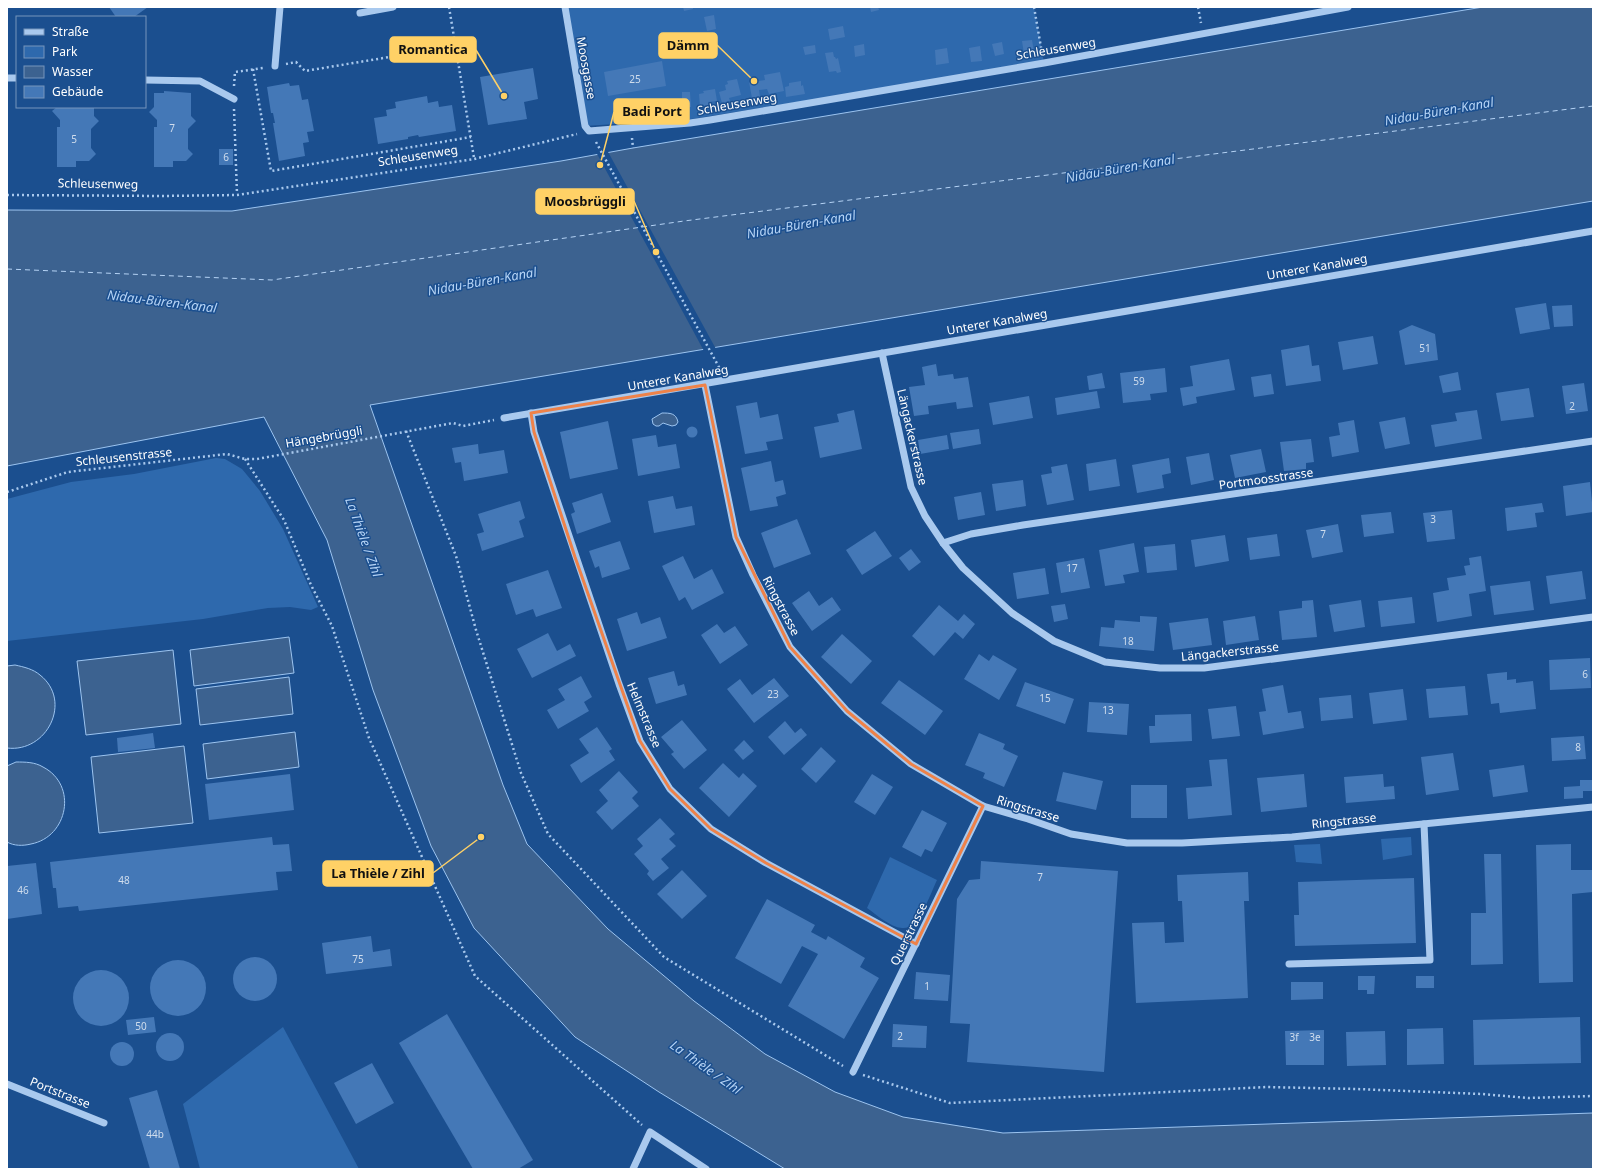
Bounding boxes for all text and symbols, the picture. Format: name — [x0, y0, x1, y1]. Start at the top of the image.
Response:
legend — [16, 16, 146, 108]
text: Straße — [52, 23, 89, 40]
callout: Dämm — [659, 33, 717, 58]
street label: Schleusenweg — [1015, 33, 1097, 64]
street label: Moosgasse — [573, 35, 600, 101]
text: Dämm — [667, 36, 709, 54]
callout: Romantica — [390, 37, 476, 62]
text: Romantica — [398, 40, 468, 58]
text: Park — [52, 43, 78, 60]
text: Wasser — [52, 63, 93, 80]
house number: 25 — [629, 72, 641, 86]
text: Gebäude — [52, 83, 103, 100]
street label: Schleusenweg — [696, 88, 778, 119]
water label: Nidau-Büren-Kanal — [1383, 92, 1496, 129]
callout: Badi Port — [614, 99, 689, 124]
text: Badi Port — [622, 102, 682, 120]
house number: 7 — [169, 121, 175, 135]
house number: 5 — [71, 132, 77, 146]
street label: Schleusenweg — [377, 141, 459, 170]
water label: Nidau-Büren-Kanal — [1064, 149, 1177, 186]
house number: 6 — [223, 150, 229, 164]
street label: Schleusenweg — [58, 174, 138, 193]
callout: Moosbrüggli — [536, 189, 634, 214]
text: Moosbrüggli — [544, 192, 626, 210]
water label: Nidau-Büren-Kanal — [745, 205, 858, 242]
street label: Unterer Kanalweg — [1265, 249, 1369, 284]
water label: Nidau-Büren-Kanal — [426, 262, 539, 299]
water label: Nidau-Büren-Kanal — [106, 285, 218, 317]
street label: Unterer Kanalweg — [945, 304, 1049, 339]
house number: 51 — [1419, 341, 1431, 355]
street label: Unterer Kanalweg — [626, 360, 730, 395]
house number: 59 — [1133, 374, 1145, 388]
street label: Längackerstrasse — [893, 387, 932, 487]
house number: 2 — [1569, 399, 1575, 413]
street label: Hängebrüggli — [284, 421, 364, 452]
street label: Schleusenstrasse — [75, 443, 173, 470]
street label: Portmoosstrasse — [1218, 463, 1314, 494]
water label: La Thièle / Zihl — [341, 495, 387, 580]
house number: 3 — [1430, 512, 1436, 526]
house number: 7 — [1320, 527, 1326, 541]
house number: 17 — [1066, 561, 1078, 575]
street label: Ringstrasse — [759, 573, 804, 639]
house number: 18 — [1122, 634, 1134, 648]
street label: Längackerstrasse — [1180, 638, 1280, 665]
house number: 6 — [1582, 667, 1588, 681]
street label: Helmstrasse — [623, 679, 666, 750]
house number: 23 — [767, 687, 779, 701]
house number: 15 — [1039, 691, 1051, 705]
house number: 13 — [1102, 703, 1114, 717]
house number: 8 — [1575, 740, 1581, 754]
street label: Ringstrasse — [995, 791, 1062, 826]
street label: Ringstrasse — [1311, 809, 1377, 832]
callout: La Thièle / Zihl — [323, 861, 433, 886]
text: La Thièle / Zihl — [331, 864, 425, 882]
house number: 7 — [1037, 870, 1043, 884]
house number: 48 — [118, 873, 130, 887]
house number: 46 — [17, 883, 29, 897]
street label: Querstrasse — [886, 899, 931, 968]
house number: 75 — [352, 952, 364, 966]
house number: 1 — [924, 979, 930, 993]
house number: 50 — [135, 1019, 147, 1033]
house number: 2 — [897, 1029, 903, 1043]
house number: 3f — [1289, 1030, 1299, 1044]
house number: 3e — [1309, 1030, 1321, 1044]
water label: La Thièle / Zihl — [667, 1036, 746, 1099]
street label: Portstrasse — [28, 1073, 93, 1112]
house number: 44b — [146, 1127, 164, 1141]

